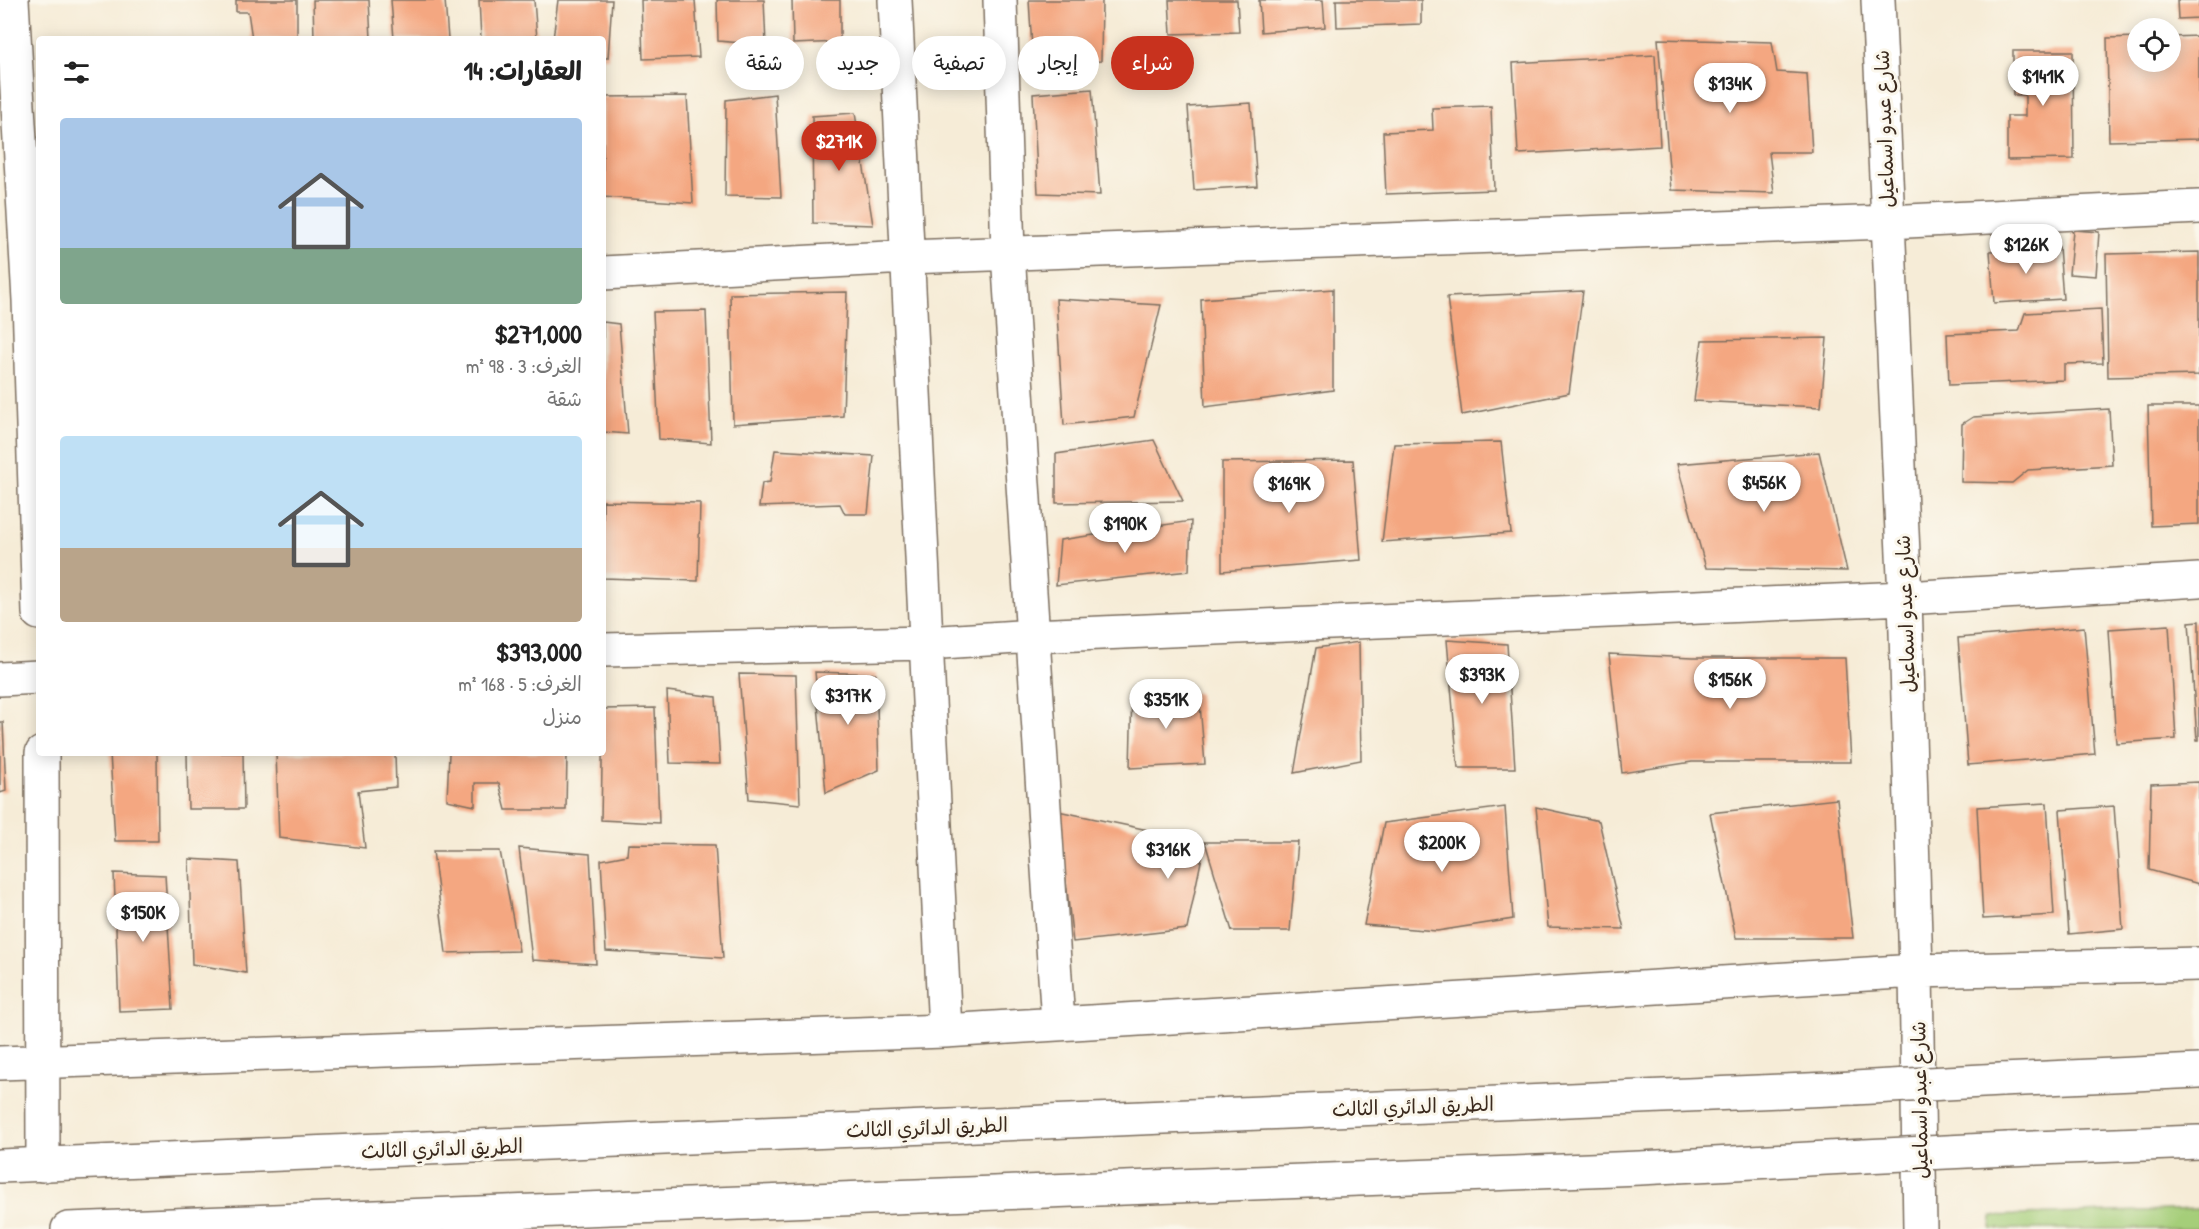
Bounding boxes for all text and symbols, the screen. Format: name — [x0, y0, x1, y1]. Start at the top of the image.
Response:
map controls — [2127, 18, 2181, 72]
button: locate — [2127, 18, 2181, 72]
chip: شقة — [725, 36, 804, 90]
chip: جديد — [816, 36, 900, 90]
chip: تصفية — [912, 36, 1006, 90]
chip: إيجار — [1018, 36, 1099, 90]
chip: شراء — [1111, 36, 1194, 90]
street label: شارع عبدو اسماعيل — [1868, 50, 1901, 208]
text: العقارات: 14 — [464, 53, 582, 88]
icon: filters — [60, 56, 93, 89]
pin: $141K — [2001, 56, 2085, 107]
text: $141K — [2022, 62, 2064, 89]
pin: $134K — [1688, 63, 1772, 114]
text: $134K — [1708, 69, 1752, 96]
pin: $271K — [797, 121, 881, 172]
text: $271K — [815, 127, 863, 154]
icon: home — [267, 157, 375, 265]
pin: $126K — [1984, 224, 2068, 275]
text: $126K — [2003, 230, 2049, 257]
text: $271,000 — [494, 316, 582, 351]
text: الغرف: 3 · 98 m² — [466, 352, 582, 379]
text: شقة — [547, 385, 582, 412]
pin: $456K — [1722, 462, 1806, 513]
pin: $169K — [1247, 463, 1331, 514]
text: $456K — [1742, 468, 1786, 495]
text: $169K — [1267, 469, 1311, 496]
icon: home — [267, 475, 375, 583]
pin: $190K — [1083, 503, 1167, 554]
text: $190K — [1103, 509, 1147, 536]
street label: شارع عبدو اسماعيل — [1889, 535, 1922, 693]
text: $393,000 — [496, 634, 582, 669]
pin: $393K — [1440, 654, 1524, 705]
pin: $156K — [1688, 659, 1772, 710]
text: $393K — [1459, 660, 1505, 687]
text: $156K — [1708, 665, 1752, 692]
text: الغرف: 5 · 168 m² — [458, 670, 582, 697]
pin: $317K — [806, 675, 890, 726]
pin: $351K — [1124, 679, 1208, 730]
text: $317K — [825, 681, 871, 708]
text: $351K — [1143, 685, 1189, 712]
text: منزل — [543, 703, 582, 730]
pin: $200K — [1400, 822, 1484, 873]
text: $200K — [1418, 828, 1466, 855]
pin: $316K — [1126, 829, 1210, 880]
text: $316K — [1146, 835, 1190, 862]
pin: $150K — [101, 892, 185, 943]
text: $150K — [120, 898, 166, 925]
street label: شارع عبدو اسماعيل — [1904, 1021, 1935, 1179]
street label: الطريق الدائري الثالث — [1332, 1090, 1494, 1124]
street label: الطريق الدائري الثالث — [846, 1111, 1008, 1145]
street label: الطريق الدائري الثالث — [361, 1132, 523, 1166]

